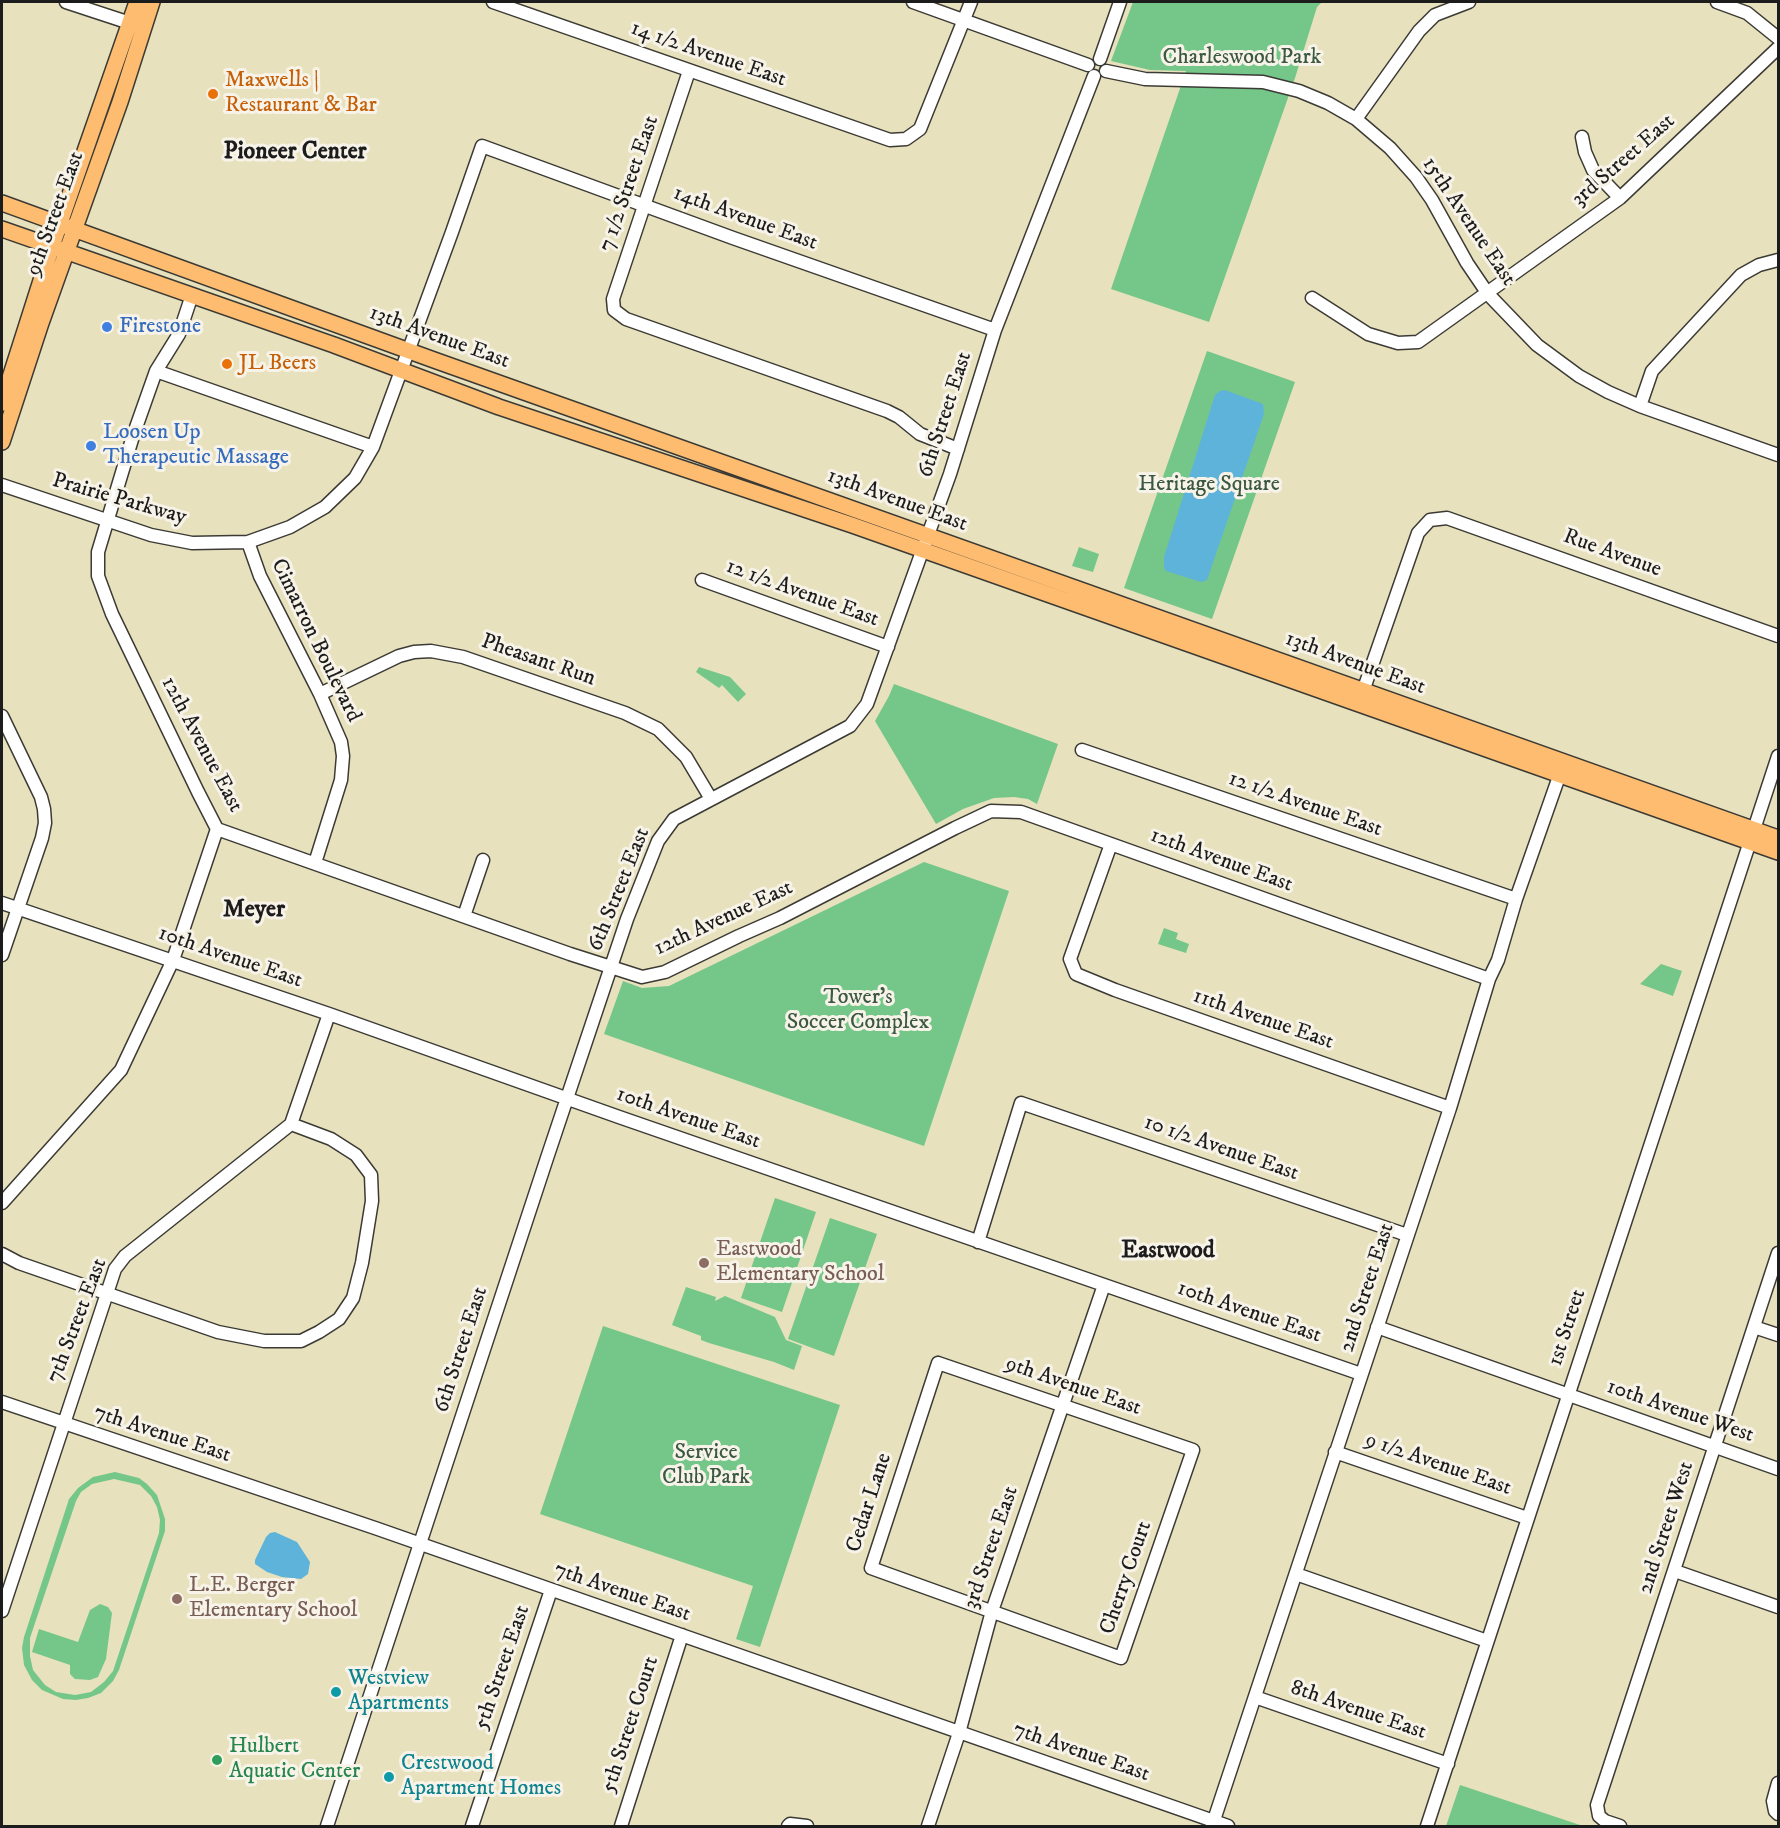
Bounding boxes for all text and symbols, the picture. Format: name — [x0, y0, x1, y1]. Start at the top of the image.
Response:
street label: 14 1/2 Avenue East — [627, 16, 789, 94]
park label: Charleswood Park — [1163, 45, 1321, 71]
place label: Maxwells | Restaurant & Bar — [225, 68, 377, 119]
marker: Maxwells | Restaurant & Bar — [206, 87, 220, 101]
street label: 3rd Street East — [1567, 109, 1681, 213]
street label: 7 1/2 Street East — [594, 113, 666, 255]
district label: Pioneer Center — [223, 139, 367, 167]
street label: 9th Street East — [21, 148, 91, 280]
street label: 15th Avenue East — [1415, 153, 1521, 291]
street label: 14th Avenue East — [669, 181, 821, 257]
street label: 13th Avenue East — [365, 300, 513, 376]
place label: Firestone — [119, 314, 201, 340]
marker: Firestone — [100, 320, 114, 334]
street label: 6th Street East — [913, 349, 979, 481]
place label: JL Beers — [239, 351, 316, 377]
marker: JL Beers — [220, 357, 234, 371]
place label: Loosen Up Therapeutic Massage — [103, 420, 289, 472]
marker: Loosen Up Therapeutic Massage — [84, 439, 98, 453]
street label: 13th Avenue East — [823, 463, 971, 539]
street label: Prairie Parkway — [49, 468, 189, 532]
park label: Heritage Square — [1138, 472, 1280, 498]
street label: Rue Avenue — [1559, 524, 1665, 584]
street label: 12 1/2 Avenue East — [722, 554, 882, 634]
street label: Cimarron Boulevard — [264, 555, 366, 727]
street label: 13th Avenue East — [1281, 626, 1429, 702]
street label: Pheasant Run — [477, 629, 599, 693]
street label: 12th Avenue East — [154, 673, 248, 817]
street label: 12 1/2 Avenue East — [1225, 766, 1385, 844]
street label: 12th Avenue East — [1146, 823, 1296, 899]
street label: 6th Street East — [583, 824, 657, 956]
street label: 12th Avenue East — [651, 875, 797, 963]
district label: Meyer — [223, 897, 285, 925]
street label: 10th Avenue East — [155, 921, 305, 995]
street label: 11th Avenue East — [1189, 984, 1337, 1056]
park label: Tower's Soccer Complex — [787, 985, 929, 1036]
street label: 10th Avenue East — [613, 1082, 763, 1156]
street label: 10 1/2 Avenue East — [1140, 1110, 1302, 1188]
street label: 2nd Street East — [1335, 1220, 1401, 1356]
place label: Eastwood Elementary School — [716, 1237, 884, 1288]
district label: Eastwood — [1121, 1238, 1215, 1266]
street label: 7th Street East — [42, 1255, 114, 1387]
marker: Eastwood Elementary School — [697, 1256, 711, 1270]
street label: 10th Avenue East — [1174, 1276, 1324, 1350]
street label: 6th Street East — [429, 1284, 495, 1416]
street label: 1st Street — [1543, 1286, 1593, 1370]
street label: 9th Avenue East — [1002, 1351, 1144, 1423]
street label: 10th Avenue West — [1603, 1374, 1757, 1450]
street label: 7th Avenue East — [90, 1400, 234, 1470]
street label: 9 1/2 Avenue East — [1361, 1428, 1515, 1502]
park label: Service Club Park — [662, 1440, 750, 1492]
street label: Cedar Lane — [842, 1450, 898, 1556]
street label: 2nd Street West — [1633, 1459, 1701, 1597]
street label: 3rd Street East — [959, 1483, 1025, 1613]
street label: Cherry Court — [1095, 1518, 1159, 1638]
street label: 7th Avenue East — [550, 1557, 694, 1629]
place label: L.E. Berger Elementary School — [189, 1573, 357, 1624]
marker: L.E. Berger Elementary School — [170, 1592, 184, 1606]
street label: 5th Street East — [469, 1602, 537, 1734]
street label: 5th Street Court — [596, 1653, 666, 1797]
place label: Westview Apartments — [348, 1666, 449, 1718]
street label: 8th Avenue East — [1287, 1675, 1429, 1747]
marker: Westview Apartments — [329, 1685, 343, 1699]
street label: 7th Avenue East — [1009, 1717, 1153, 1789]
place label: Hulbert Aquatic Center — [229, 1734, 360, 1786]
place label: Crestwood Apartment Homes — [401, 1751, 561, 1802]
marker: Hulbert Aquatic Center — [210, 1753, 224, 1767]
marker: Crestwood Apartment Homes — [382, 1770, 396, 1784]

